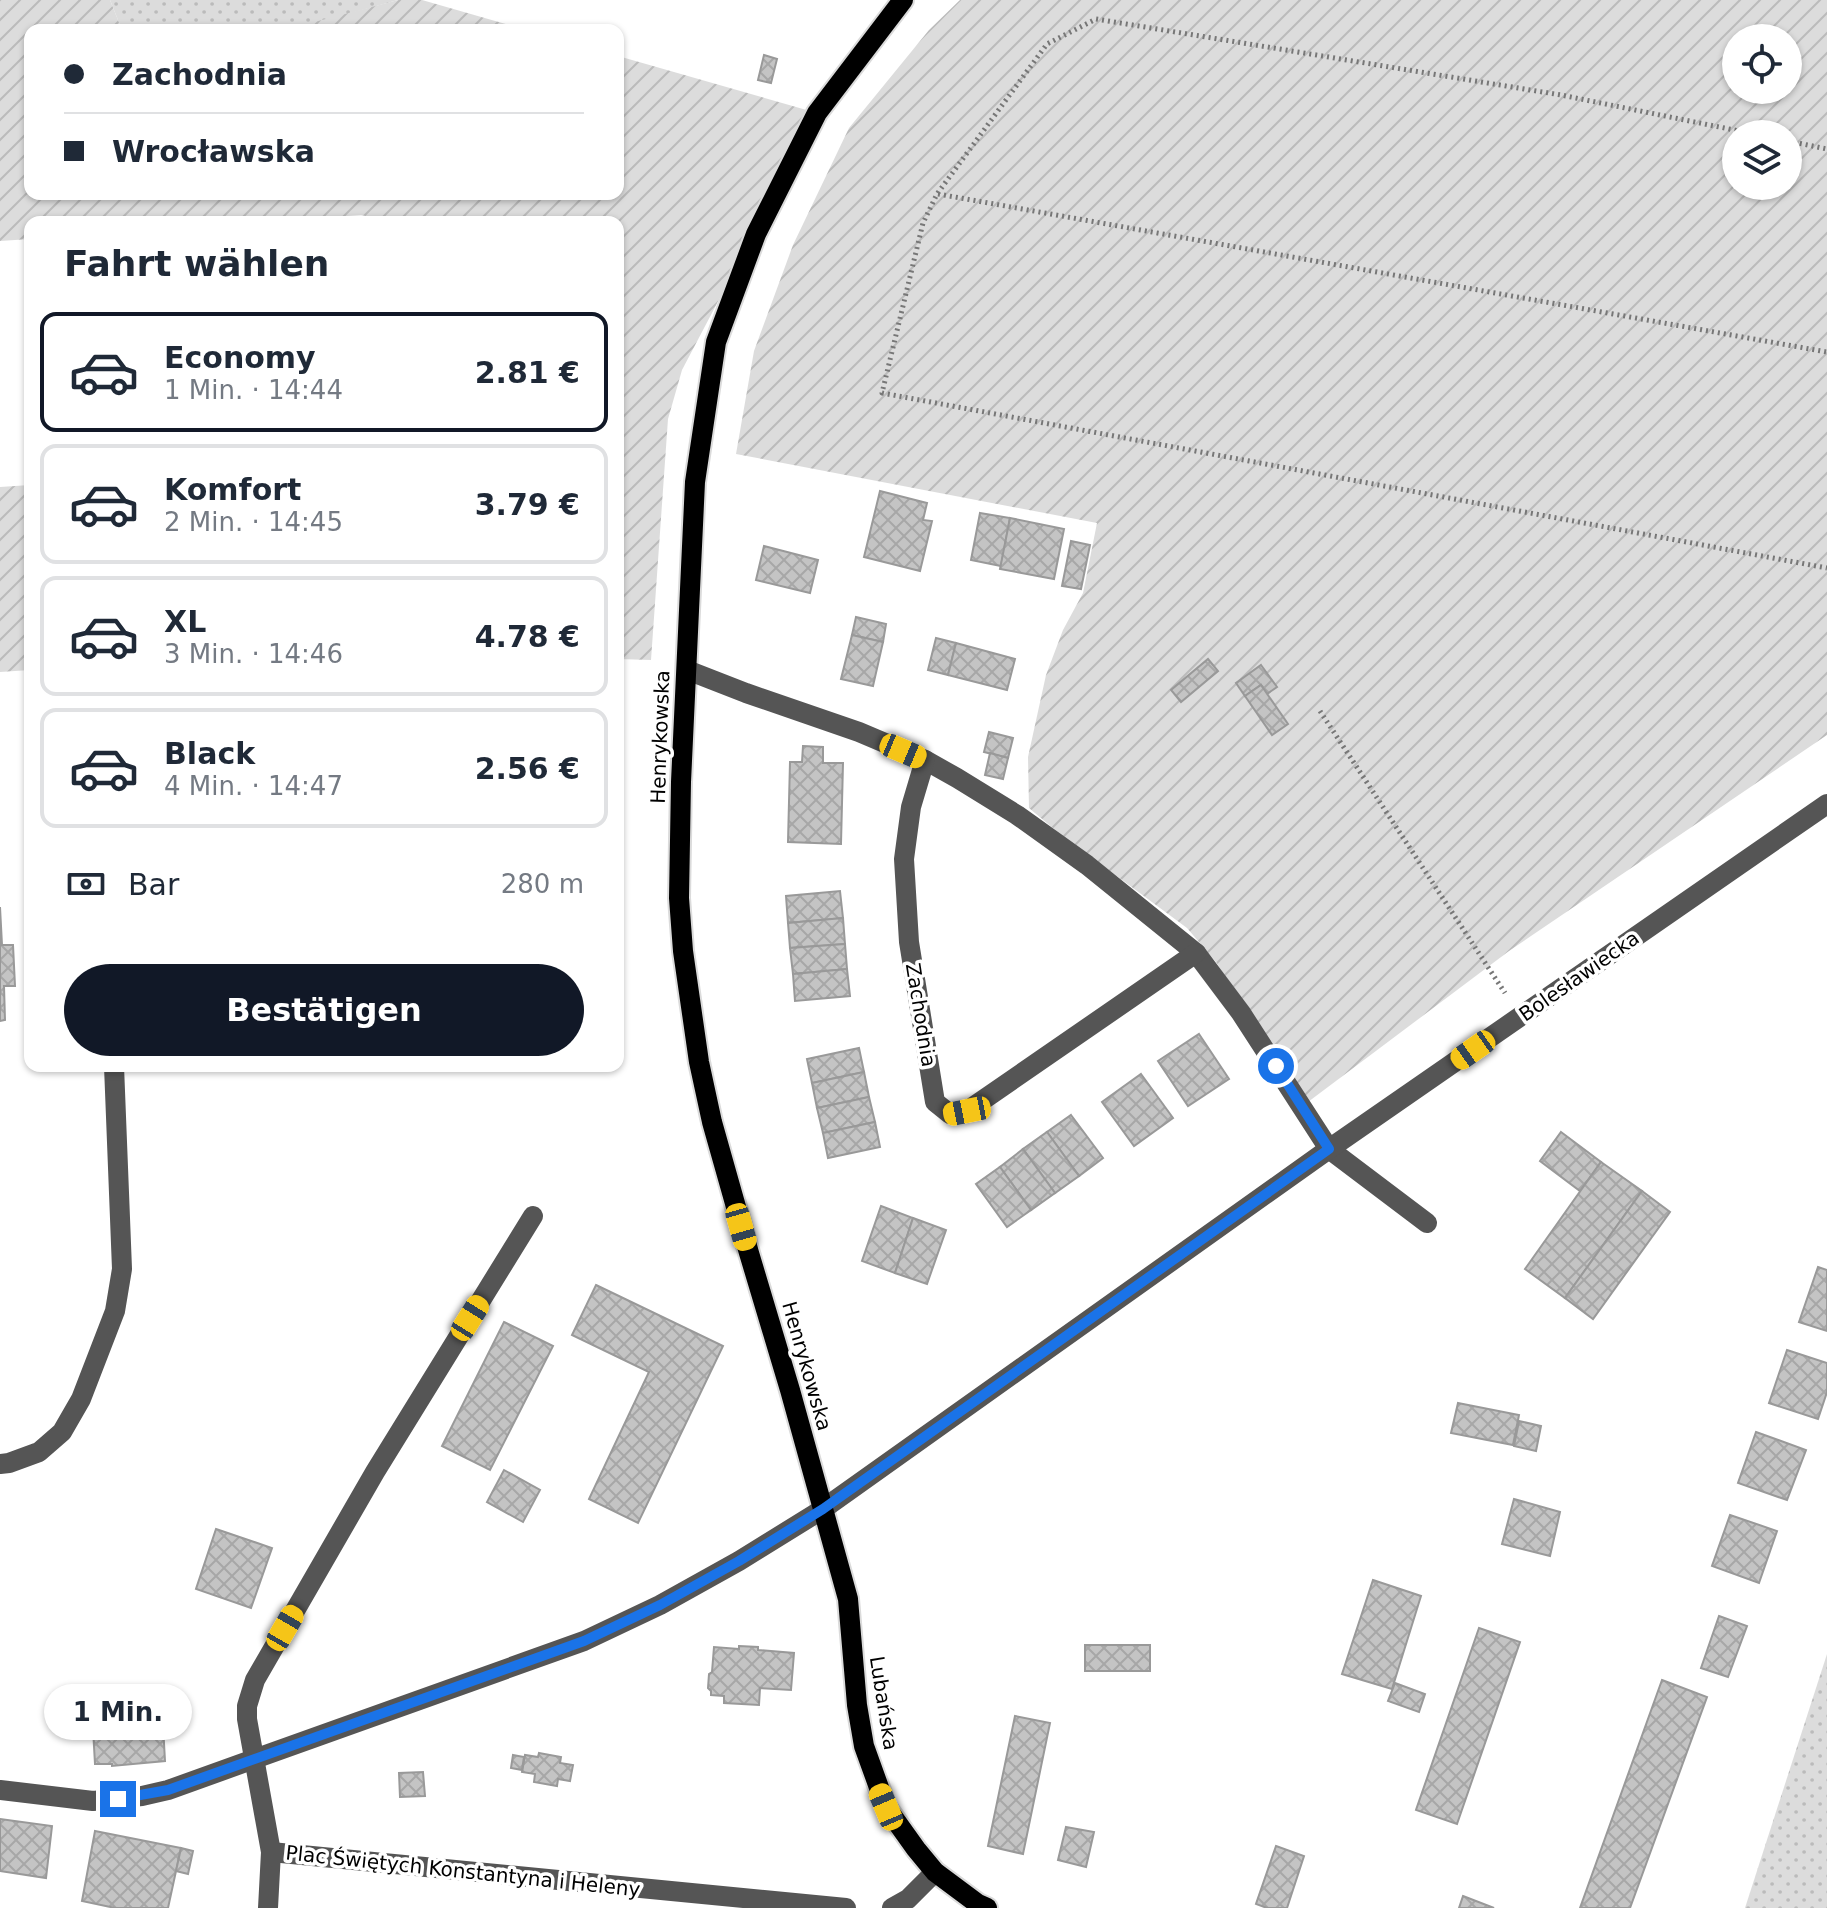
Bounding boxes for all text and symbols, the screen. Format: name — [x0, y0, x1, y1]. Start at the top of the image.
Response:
map controls — [1722, 24, 1802, 200]
button: locate — [1722, 24, 1802, 104]
text: Zachodnia — [112, 57, 287, 92]
button: layers — [1722, 120, 1802, 200]
text: Wrocławska — [112, 134, 315, 169]
text: Fahrt wählen — [64, 243, 329, 284]
icon: car — [68, 336, 140, 408]
text: Economy — [164, 340, 316, 375]
text: 2.81 € — [475, 355, 580, 390]
text: 1 Min. · 14:44 — [164, 375, 343, 405]
icon: car — [68, 468, 140, 540]
text: Komfort — [164, 472, 301, 507]
text: 3.79 € — [475, 487, 580, 522]
text: 2 Min. · 14:45 — [164, 507, 343, 537]
icon: car — [68, 600, 140, 672]
text: XL — [164, 604, 206, 639]
text: 4.78 € — [475, 619, 580, 654]
text: 3 Min. · 14:46 — [164, 639, 343, 669]
street label: Henrykowska — [646, 670, 674, 804]
car — [876, 731, 930, 771]
icon: car — [68, 732, 140, 804]
text: Black — [164, 736, 255, 771]
text: 2.56 € — [475, 751, 580, 786]
text: 4 Min. · 14:47 — [164, 771, 343, 801]
icon: cash — [64, 862, 108, 906]
text: Bar — [128, 867, 179, 902]
text: 280 m — [501, 869, 584, 899]
street label: Bolesławiecka — [1514, 926, 1644, 1026]
street label: Zachodnia — [901, 961, 941, 1069]
button: Bestätigen — [64, 964, 584, 1056]
car — [1446, 1026, 1500, 1074]
route start — [1258, 1048, 1294, 1084]
car — [941, 1095, 993, 1127]
car — [723, 1201, 759, 1253]
car — [447, 1291, 493, 1345]
street label: Henrykowska — [777, 1299, 837, 1433]
car — [263, 1601, 307, 1655]
street label: Lubańska — [865, 1654, 903, 1752]
callout: 1 Min. — [44, 1683, 192, 1739]
text: 1 Min. — [73, 1697, 163, 1727]
car — [866, 1780, 906, 1834]
route end — [100, 1781, 136, 1817]
street label: Plac Świętych Konstantyna i Heleny — [284, 1840, 642, 1902]

